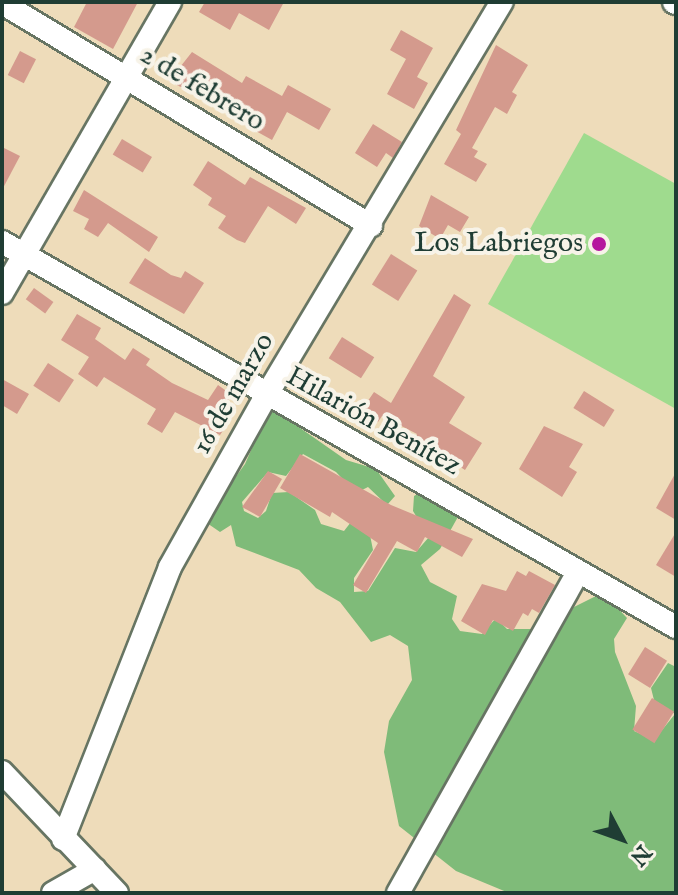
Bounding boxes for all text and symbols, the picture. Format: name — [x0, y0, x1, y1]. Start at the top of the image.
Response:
street label: 2 de febrero — [134, 39, 270, 139]
place label: Los Labriegos — [414, 227, 583, 261]
marker: Los Labriegos — [590, 235, 608, 253]
street label: 16 de marzo — [186, 327, 282, 461]
street label: Hilarión Benítez — [280, 360, 466, 484]
north arrow — [582, 799, 662, 879]
text: N — [623, 838, 657, 871]

